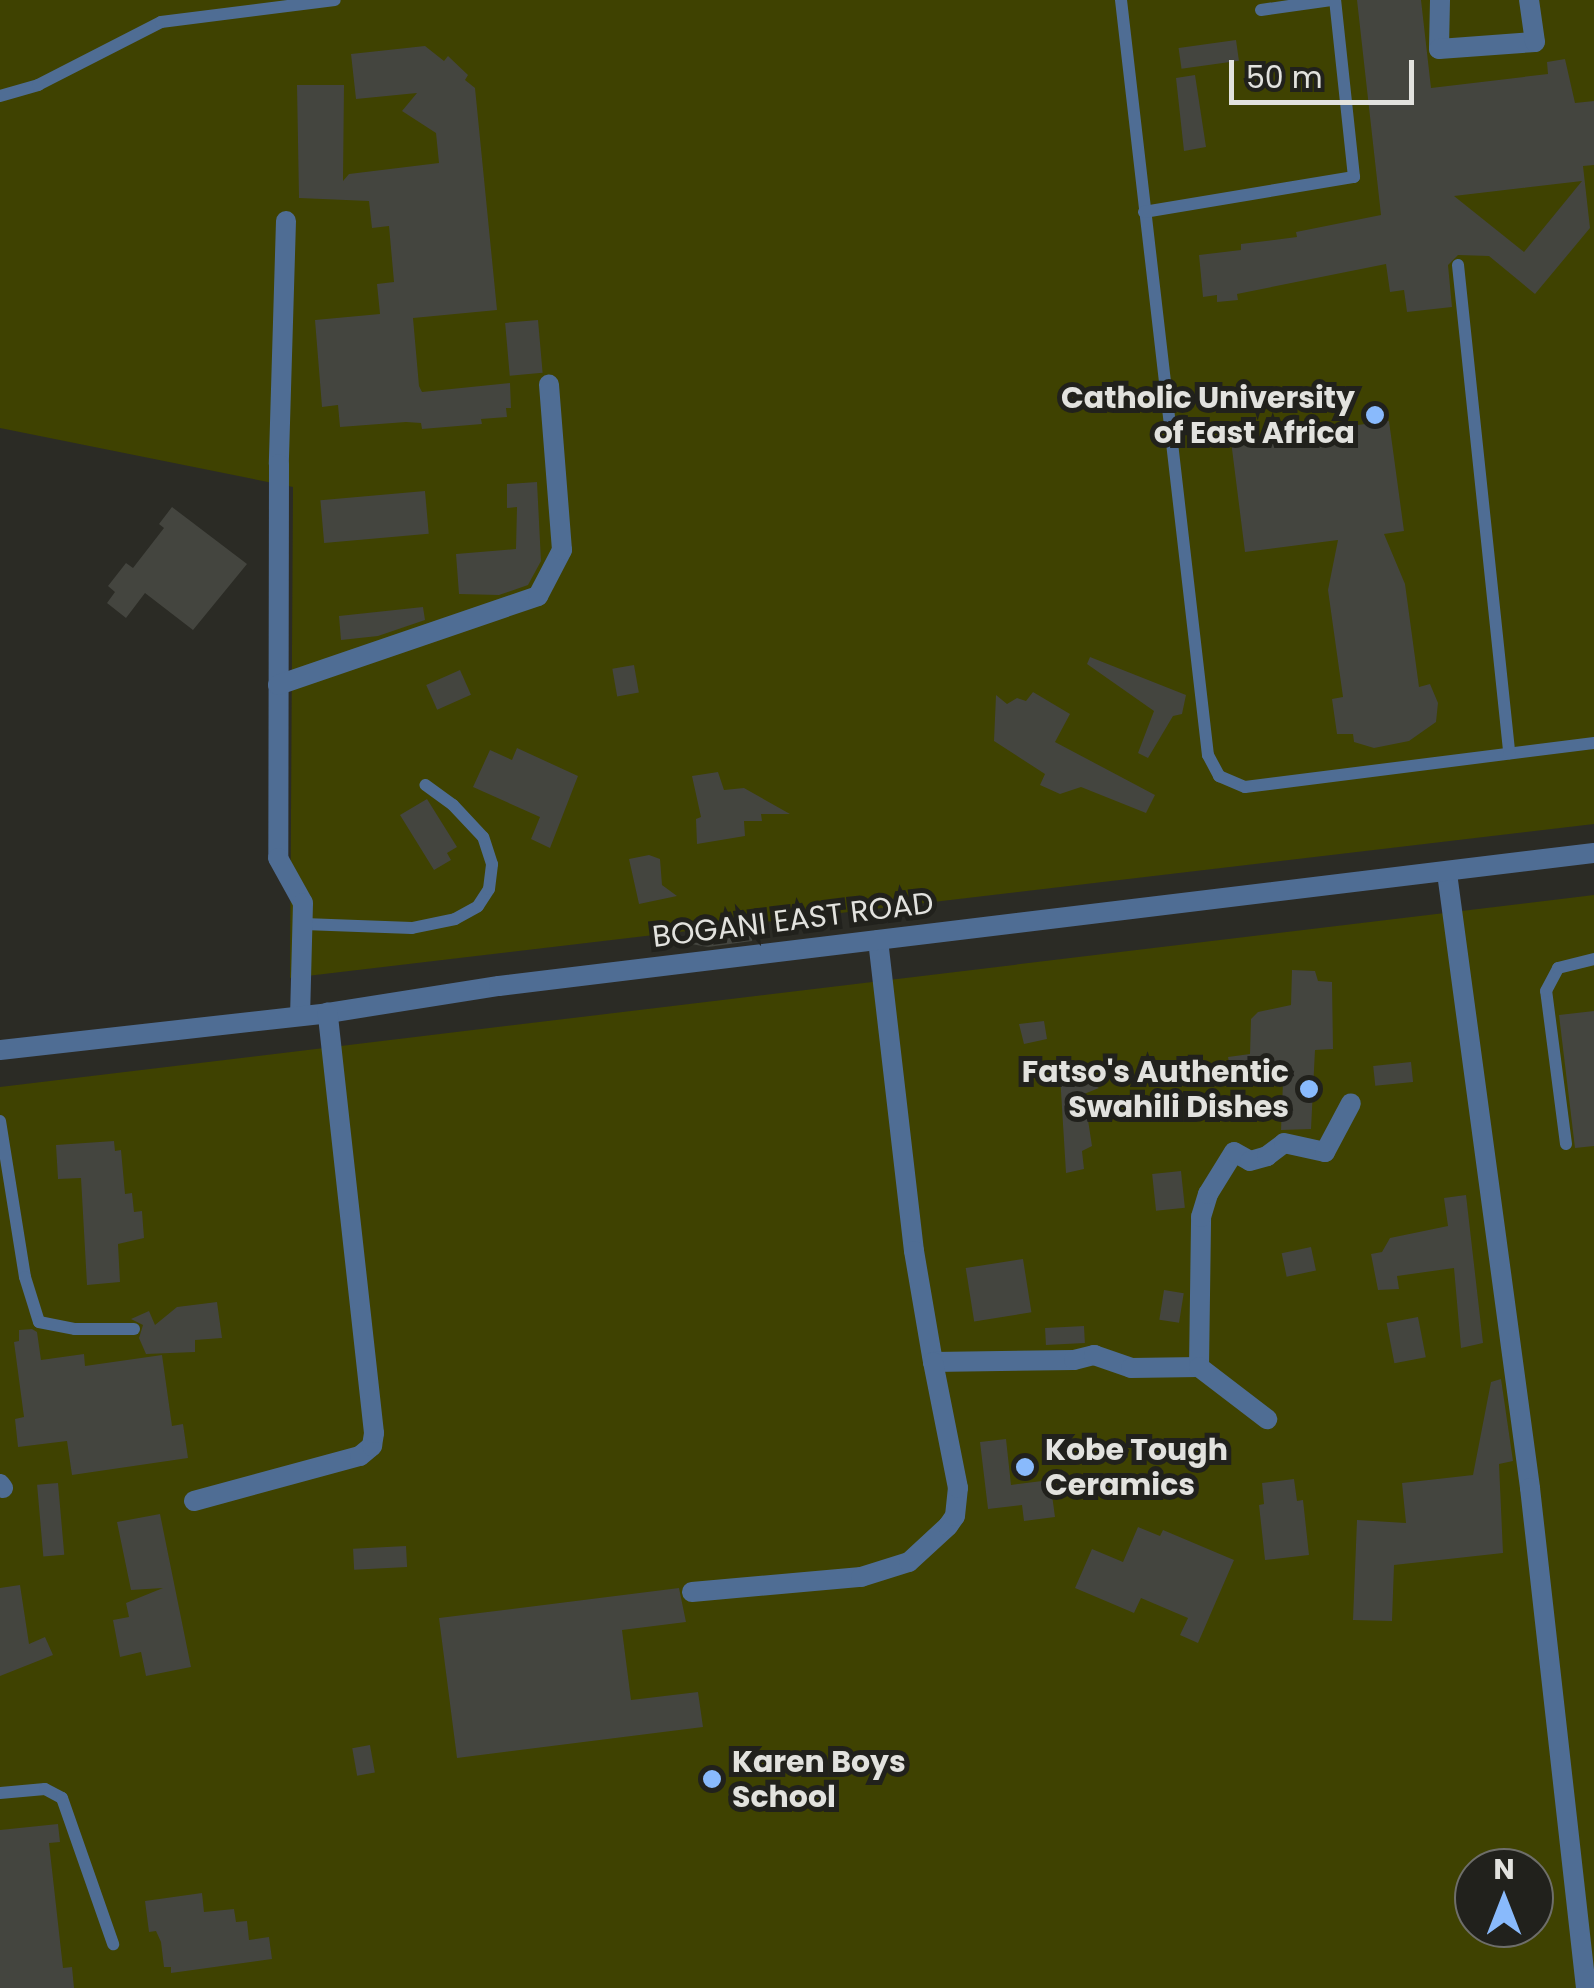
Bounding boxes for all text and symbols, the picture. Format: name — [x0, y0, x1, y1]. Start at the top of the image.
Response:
scale bar — [1234, 40, 1419, 102]
text: 50 m — [1246, 56, 1323, 99]
place label: Catholic University of East Africa — [1061, 380, 1355, 450]
marker: Catholic University of East Africa — [1364, 404, 1386, 426]
street label: BOGANI EAST ROAD — [651, 885, 935, 955]
place label: Fatso's Authentic Swahili Dishes — [1022, 1054, 1289, 1124]
marker: Fatso's Authentic Swahili Dishes — [1298, 1078, 1320, 1100]
place label: Kobe Tough Ceramics — [1045, 1432, 1228, 1502]
marker: Kobe Tough Ceramics — [1014, 1456, 1036, 1478]
place label: Karen Boys School — [732, 1744, 906, 1814]
marker: Karen Boys School — [701, 1768, 723, 1790]
north arrow — [1454, 1848, 1554, 1948]
text: N — [1493, 1850, 1515, 1889]

